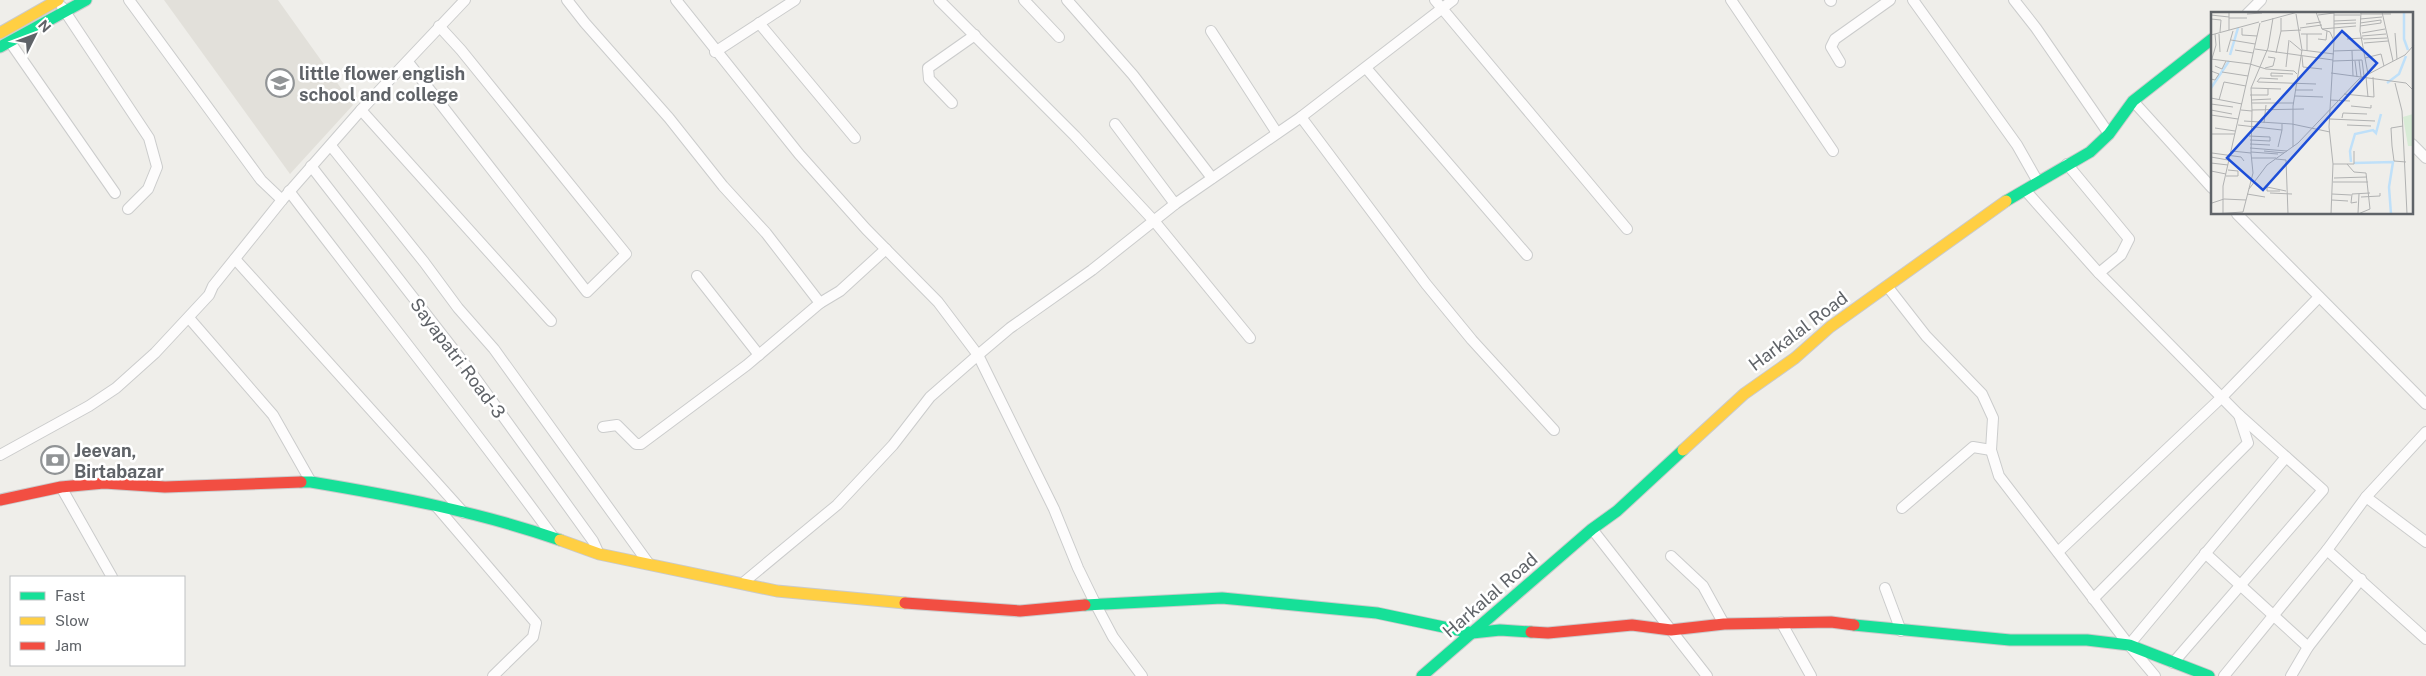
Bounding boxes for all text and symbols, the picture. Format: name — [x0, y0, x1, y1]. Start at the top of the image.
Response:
north arrow — [10, 10, 60, 60]
inset map — [2211, 12, 2414, 215]
text: N — [35, 17, 54, 36]
place label: little flower english school and college — [299, 63, 465, 105]
school or university icon: little flower english school and college — [265, 68, 295, 98]
street label: Harkalal Road — [1744, 287, 1852, 375]
street label: Sayapatri Road-3 — [406, 294, 510, 422]
place label: Jeevan, Birtabazar — [74, 440, 165, 482]
bank icon: Jeevan, Birtabazar — [40, 445, 70, 475]
street label: Harkalal Road — [1438, 548, 1542, 642]
legend — [10, 576, 185, 666]
text: Fast — [55, 587, 85, 604]
text: Slow — [55, 612, 90, 629]
text: Jam — [55, 637, 82, 654]

